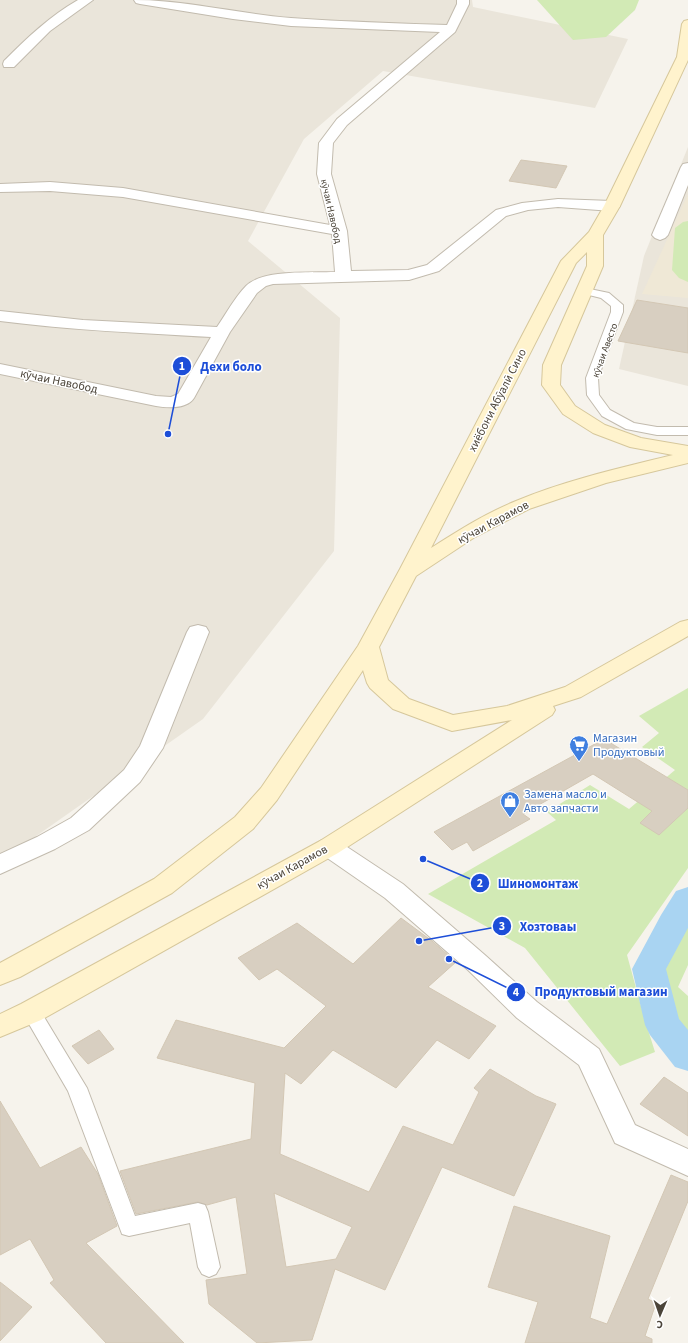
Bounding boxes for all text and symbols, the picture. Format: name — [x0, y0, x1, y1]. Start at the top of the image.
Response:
street label: кӯчаи Навобод — [317, 178, 345, 245]
street label: кӯчаи Авесто — [589, 321, 621, 380]
street label: хиёбони Абӯалӣ Сино — [464, 346, 531, 455]
callout: Дехи боло — [172, 354, 270, 379]
text: 1 — [179, 358, 185, 375]
text: Дехи боло — [200, 358, 262, 376]
street label: кӯчаи Навобод — [19, 365, 100, 398]
street label: кӯчаи Карамов — [455, 497, 532, 548]
place label: Магазин Продуктовый — [593, 730, 664, 761]
supermarket icon: Магазин Продуктовый — [568, 734, 590, 762]
place label: Замена масло и Авто запчасти — [524, 786, 607, 817]
shop icon: Замена масло и Авто запчасти — [499, 790, 521, 818]
street label: кӯчаи Карамов — [254, 841, 331, 894]
callout: Шиномонтаж — [470, 871, 587, 896]
text: 2 — [477, 875, 483, 892]
text: Шиномонтаж — [498, 875, 578, 893]
callout: Хозтоваы — [492, 914, 584, 939]
text: 3 — [499, 918, 505, 935]
text: Хозтоваы — [520, 918, 576, 936]
callout: Продуктовый магазин — [506, 979, 675, 1004]
text: Продуктовый магазин — [534, 983, 668, 1001]
text: 4 — [513, 984, 520, 1001]
north arrow — [640, 1295, 680, 1335]
text: С — [656, 1317, 663, 1332]

